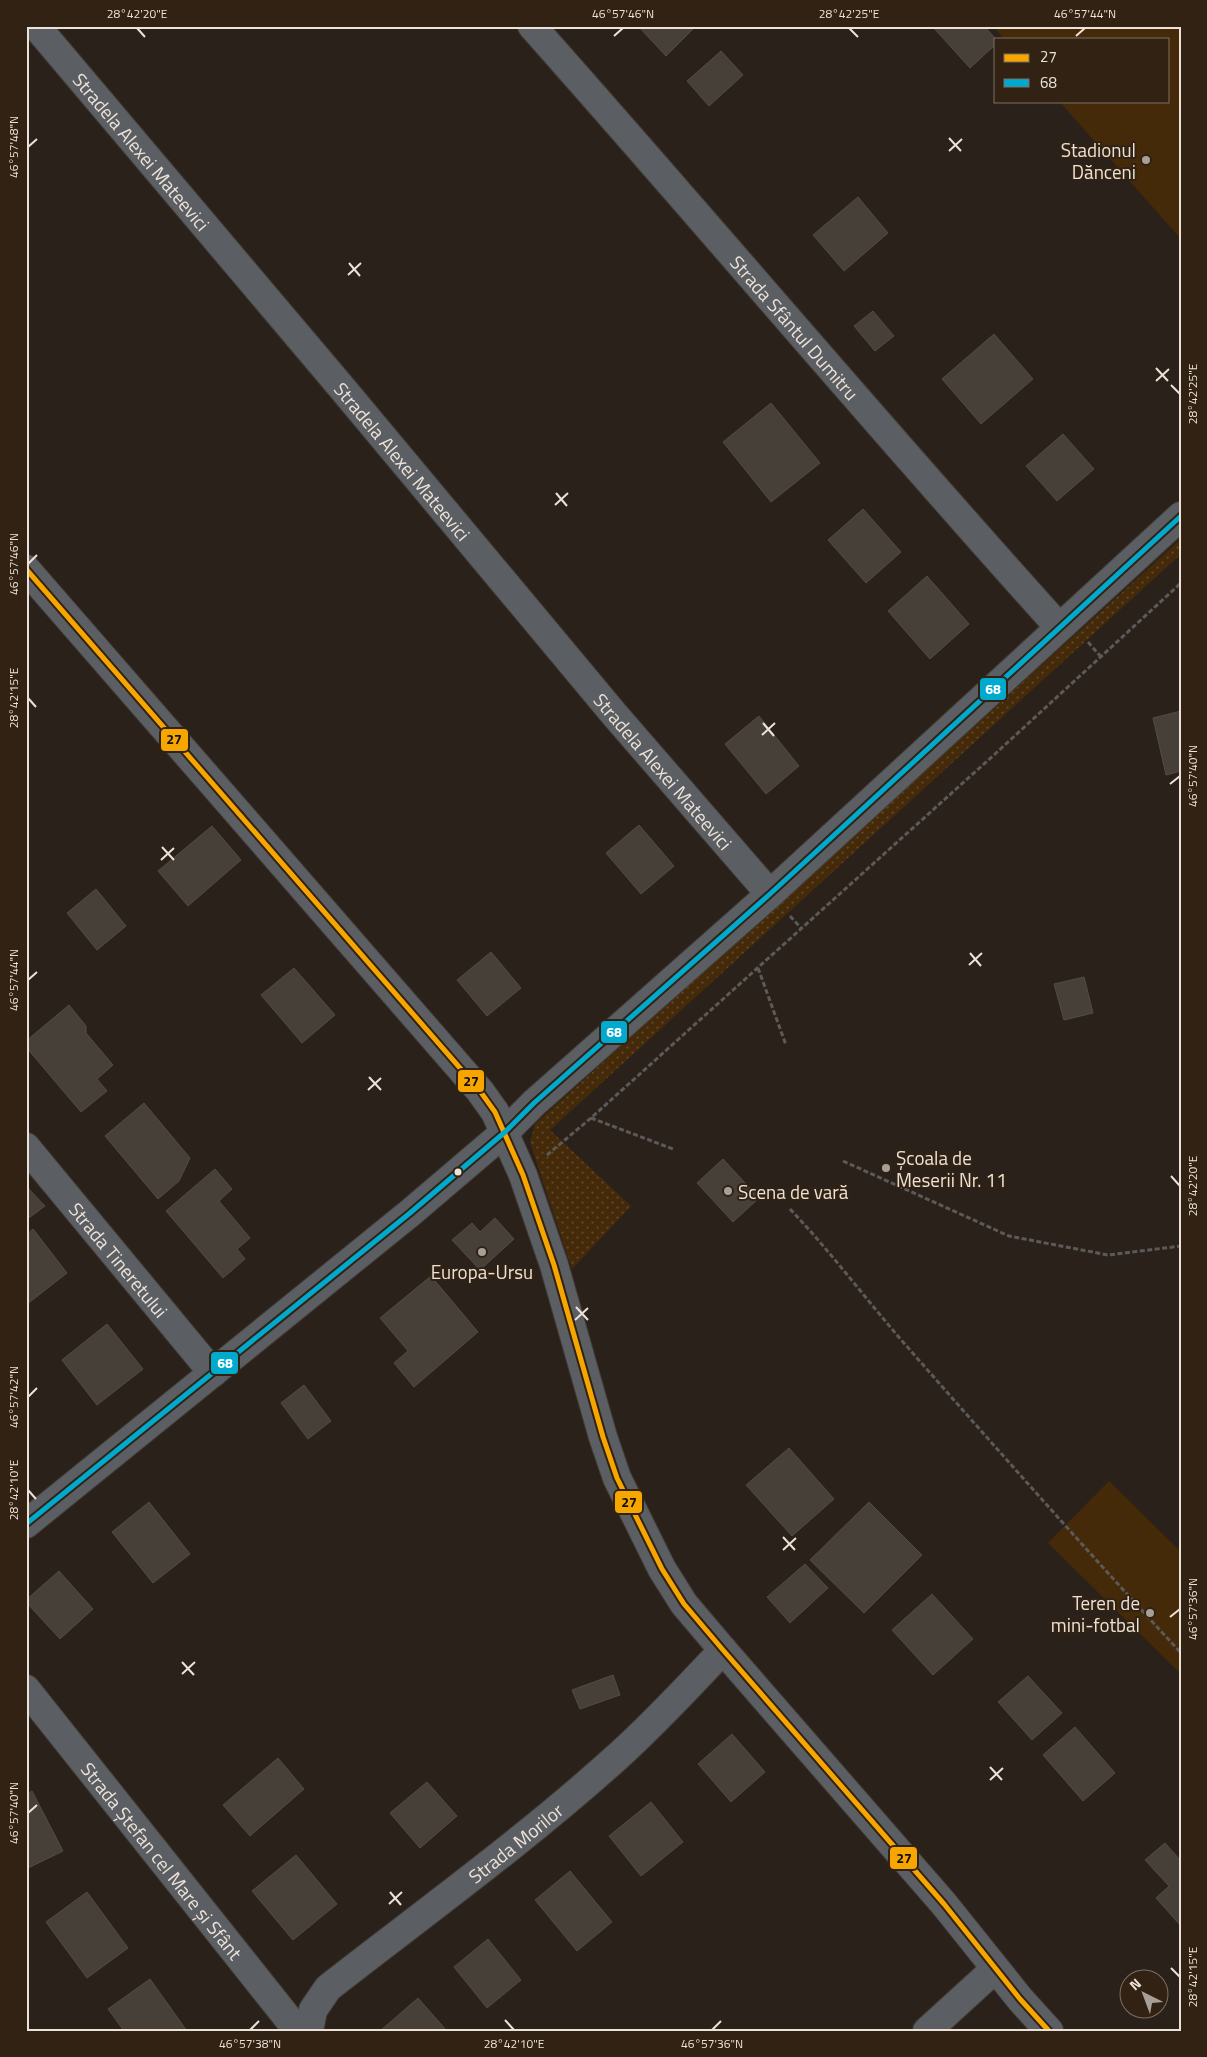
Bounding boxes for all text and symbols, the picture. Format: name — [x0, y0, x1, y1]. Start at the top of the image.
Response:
text: 28°42'20"E — [107, 4, 168, 23]
text: 46°57'46"N — [592, 4, 654, 23]
text: 28°42'25"E — [819, 4, 880, 23]
text: 46°57'44"N — [1054, 4, 1116, 23]
legend — [994, 38, 1170, 102]
text: 27 — [1040, 45, 1057, 68]
street label: Stradela Alexei Mateevici — [66, 66, 217, 237]
text: 68 — [1040, 71, 1057, 94]
text: 46°57'48"N — [4, 116, 23, 178]
place label: Stadionul Dănceni — [1061, 135, 1136, 186]
marker: Stadionul Dănceni — [1140, 154, 1152, 166]
street label: Strada Sfântul Dumitru — [724, 248, 866, 406]
text: 28°42'25"E — [1183, 363, 1202, 424]
street label: Stradela Alexei Mateevici — [328, 375, 478, 547]
text: 46°57'46"N — [4, 533, 23, 595]
text: 28°42'15"E — [4, 667, 23, 728]
line badge: 68 — [979, 677, 1007, 701]
text: 68 — [985, 678, 1001, 699]
street label: Stradela Alexei Mateevici — [587, 686, 740, 856]
line badge: 27 — [160, 728, 189, 752]
text: 27 — [166, 728, 182, 749]
text: 46°57'40"N — [1183, 745, 1202, 807]
text: 46°57'44"N — [4, 949, 23, 1011]
line badge: 68 — [600, 1020, 628, 1044]
text: 68 — [606, 1021, 622, 1042]
line badge: 27 — [457, 1069, 485, 1093]
text: 27 — [463, 1070, 479, 1091]
place label: Şcoala de Meserii Nr. 11 — [896, 1143, 1007, 1194]
text: 28°42'20"E — [1183, 1155, 1202, 1216]
marker: Şcoala de Meserii Nr. 11 — [880, 1162, 892, 1174]
unlabelled marker — [453, 1167, 463, 1177]
place label: Scena de vară — [738, 1177, 849, 1206]
marker: Scena de vară — [722, 1185, 734, 1197]
street label: Strada Tineretului — [63, 1196, 176, 1323]
marker: Europa-Ursu — [476, 1246, 488, 1258]
place label: Europa-Ursu — [431, 1257, 533, 1286]
line badge: 68 — [210, 1351, 239, 1375]
text: 68 — [217, 1352, 233, 1373]
text: 46°57'42"N — [4, 1366, 23, 1428]
text: 28°42'10"E — [4, 1459, 23, 1520]
line badge: 27 — [614, 1490, 643, 1514]
text: 27 — [621, 1491, 637, 1512]
text: 46°57'36"N — [1183, 1578, 1202, 1640]
place label: Teren de mini-fotbal — [1051, 1588, 1140, 1639]
marker: Teren de mini-fotbal — [1144, 1607, 1156, 1619]
street label: Strada Ștefan cel Mare și Sfânt — [75, 1755, 250, 1966]
text: 46°57'40"N — [4, 1782, 23, 1844]
street label: Strada Morilor — [462, 1795, 569, 1890]
line badge: 27 — [889, 1846, 918, 1870]
text: 27 — [896, 1847, 912, 1868]
text: 28°42'15"E — [1183, 1946, 1202, 2007]
north arrow — [1120, 1970, 1170, 2020]
text: N — [1124, 1973, 1146, 1995]
text: 46°57'38"N — [219, 2034, 281, 2053]
text: 28°42'10"E — [484, 2034, 545, 2053]
text: 46°57'36"N — [681, 2034, 743, 2053]

